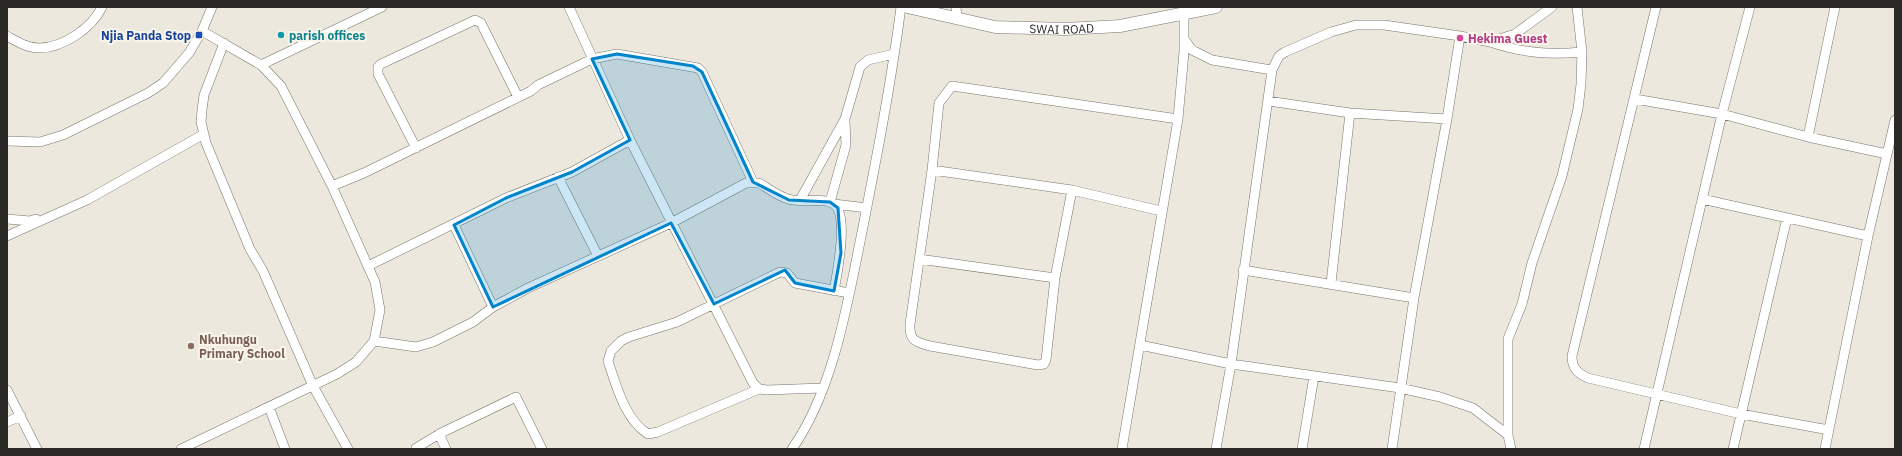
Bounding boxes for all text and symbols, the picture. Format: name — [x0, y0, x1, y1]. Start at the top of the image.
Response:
street label: SWAI ROAD — [1029, 20, 1094, 37]
place label: Njia Panda Stop — [101, 28, 191, 43]
place label: parish offices — [289, 28, 365, 43]
marker: Njia Panda Stop — [194, 30, 204, 40]
marker: parish offices — [276, 30, 286, 40]
place label: Hekima Guest — [1468, 31, 1548, 46]
marker: Hekima Guest — [1455, 33, 1465, 43]
place label: Nkuhungu Primary School — [199, 332, 285, 361]
marker: Nkuhungu Primary School — [186, 341, 196, 351]

